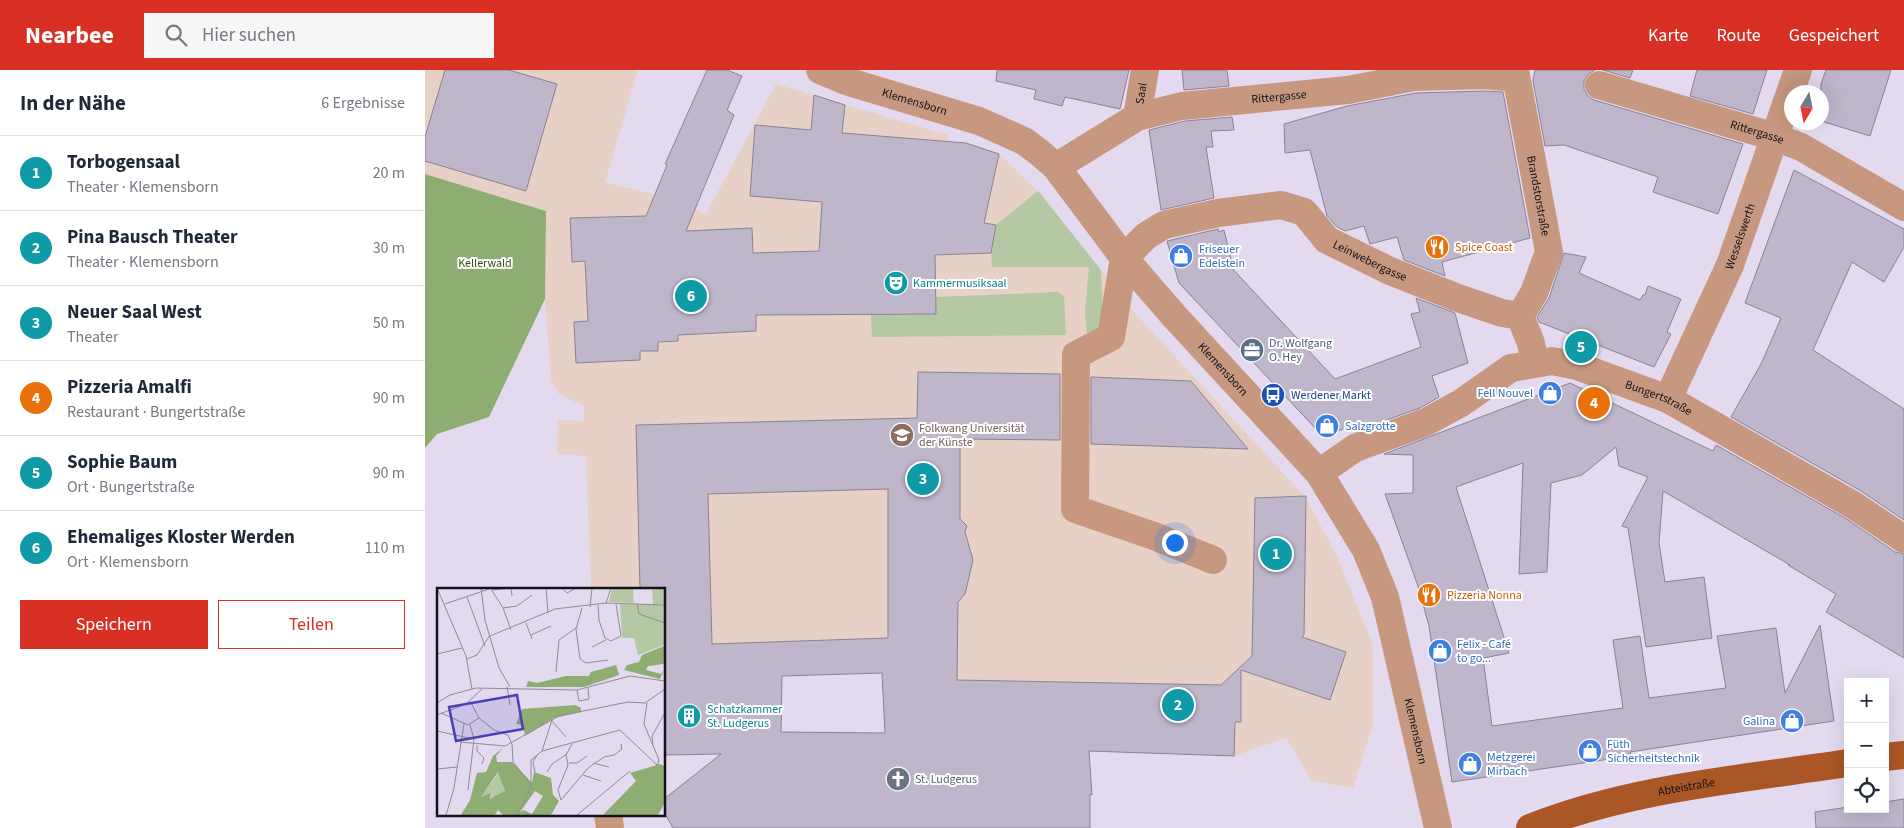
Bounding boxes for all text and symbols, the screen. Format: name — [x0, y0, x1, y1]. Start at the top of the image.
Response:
search box — [144, 13, 494, 58]
text: Nearbee — [25, 18, 114, 53]
icon: search — [162, 21, 190, 49]
text: Hier suchen — [202, 22, 296, 49]
text: Karte — [1648, 23, 1688, 48]
text: Route — [1716, 23, 1761, 48]
text: Gespeichert — [1789, 23, 1879, 48]
street label: Saal — [1131, 81, 1151, 105]
street label: Klemensborn — [880, 84, 949, 120]
north arrow — [1784, 85, 1829, 130]
street label: Rittergasse — [1251, 86, 1307, 108]
text: In der Nähe — [20, 88, 126, 118]
text: 6 Ergebnisse — [321, 92, 405, 114]
street label: Rittergasse — [1728, 116, 1787, 148]
text: Torbogensaal — [67, 149, 180, 176]
street label: Brandstorstraße — [1523, 154, 1554, 237]
text: 1 — [32, 162, 40, 184]
text: 20 m — [373, 162, 405, 184]
text: Theater · Klemensborn — [67, 176, 219, 198]
street label: Wesselswerth — [1721, 201, 1759, 272]
text: Pina Bausch Theater — [67, 224, 238, 251]
restaurant icon: Spice Coast — [1424, 234, 1450, 260]
street label: Leinwebergasse — [1330, 236, 1410, 285]
text: 2 — [32, 237, 40, 259]
text: 30 m — [373, 237, 405, 259]
place label: Spice Coast — [1455, 239, 1513, 256]
place label: Friseuer Edelstein — [1199, 241, 1245, 272]
shop icon: Friseuer Edelstein — [1168, 243, 1194, 269]
text: Theater · Klemensborn — [67, 251, 219, 273]
park label: Kellerwald — [458, 255, 512, 272]
theatre icon: Kammermusiksaal — [883, 270, 909, 296]
place label: Kammermusiksaal — [913, 275, 1007, 292]
pin: 6 — [675, 277, 707, 315]
text: Neuer Saal West — [67, 299, 202, 326]
text: 3 — [32, 312, 40, 334]
text: 50 m — [373, 312, 405, 334]
text: Theater — [67, 326, 119, 348]
pin: 5 — [1565, 328, 1597, 366]
place label: Dr. Wolfgang O. Hey — [1269, 335, 1332, 366]
office icon: Dr. Wolfgang O. Hey — [1239, 337, 1265, 363]
street label: Klemensborn — [1194, 338, 1252, 400]
text: Pizzeria Amalfi — [67, 374, 192, 401]
street label: Bungertstraße — [1623, 376, 1695, 420]
shop icon: Fell Nouvel — [1537, 380, 1563, 406]
bus stop icon: Werdener Markt — [1260, 382, 1286, 408]
pin: 4 — [1578, 384, 1610, 422]
place label: Fell Nouvel — [1477, 385, 1533, 402]
text: 4 — [32, 387, 40, 409]
text: 90 m — [373, 387, 405, 409]
place label: Werdener Markt — [1291, 387, 1371, 404]
text: Restaurant · Bungertstraße — [67, 401, 246, 423]
shop icon: Salzgrotte — [1314, 413, 1340, 439]
place label: Salzgrotte — [1345, 418, 1396, 435]
place label: Folkwang Universität der Künste — [919, 420, 1024, 451]
school or university icon: Folkwang Universität der Künste — [889, 422, 915, 448]
text: Sophie Baum — [67, 449, 177, 476]
pin: 3 — [907, 460, 939, 498]
text: 5 — [32, 462, 40, 484]
text: 90 m — [373, 462, 405, 484]
text: Ort · Bungertstraße — [67, 476, 195, 498]
text: Ehemaliges Kloster Werden — [67, 524, 295, 551]
your location — [1162, 530, 1188, 556]
pin: 1 — [1260, 535, 1292, 573]
text: 6 — [32, 537, 40, 559]
text: 110 m — [365, 537, 405, 559]
text: Ort · Klemensborn — [67, 551, 189, 573]
restaurant icon: Pizzeria Nonna — [1416, 582, 1442, 608]
place label: Pizzeria Nonna — [1447, 587, 1522, 604]
inset map — [437, 588, 665, 816]
button: Speichern — [20, 600, 208, 649]
button: Teilen — [218, 600, 405, 649]
place label: Felix - Café to go... — [1457, 636, 1511, 667]
shop icon: Felix - Café to go... — [1427, 638, 1453, 664]
map controls — [1844, 678, 1889, 813]
button: + — [1844, 678, 1889, 723]
pin: 2 — [1162, 686, 1194, 724]
street label: Klemensborn — [1400, 696, 1432, 766]
place label: Schatzkammer St. Ludgerus — [707, 701, 783, 732]
building icon: Schatzkammer St. Ludgerus — [676, 703, 702, 729]
shop icon: Galina — [1779, 708, 1805, 734]
place label: Galina — [1743, 713, 1775, 730]
button: − — [1844, 723, 1889, 768]
place label: Füth Sicherheitstechnik — [1607, 736, 1700, 767]
shop icon: Füth Sicherheitstechnik — [1577, 738, 1603, 764]
place label: Metzgerei Mirbach — [1487, 749, 1535, 780]
shop icon: Metzgerei Mirbach — [1457, 751, 1483, 777]
church icon: St. Ludgerus — [885, 766, 911, 792]
button: locate — [1844, 768, 1889, 813]
place label: St. Ludgerus — [915, 771, 977, 788]
street label: Abteistraße — [1656, 774, 1716, 800]

